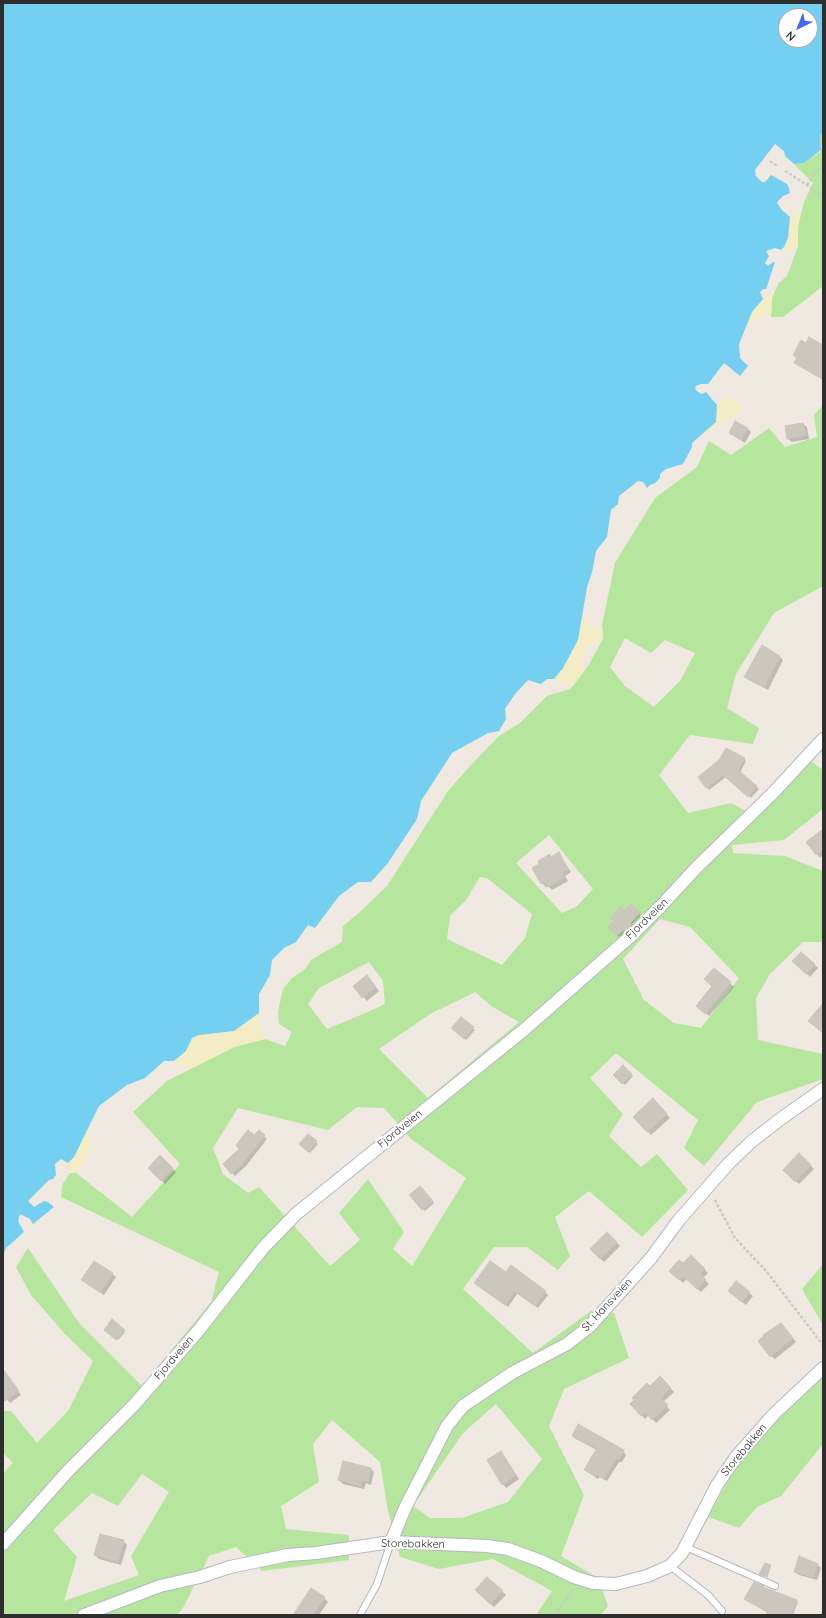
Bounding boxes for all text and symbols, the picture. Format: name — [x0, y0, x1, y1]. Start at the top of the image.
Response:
north arrow — [778, 8, 818, 48]
text: N — [783, 28, 798, 44]
street label: Fjordveien — [623, 896, 671, 942]
street label: Fjordveien — [375, 1107, 425, 1151]
street label: St. Hansveien — [579, 1276, 635, 1334]
street label: Fjordveien — [152, 1334, 196, 1382]
street label: Storebakken — [718, 1421, 770, 1479]
street label: Storebakken — [381, 1537, 445, 1551]

